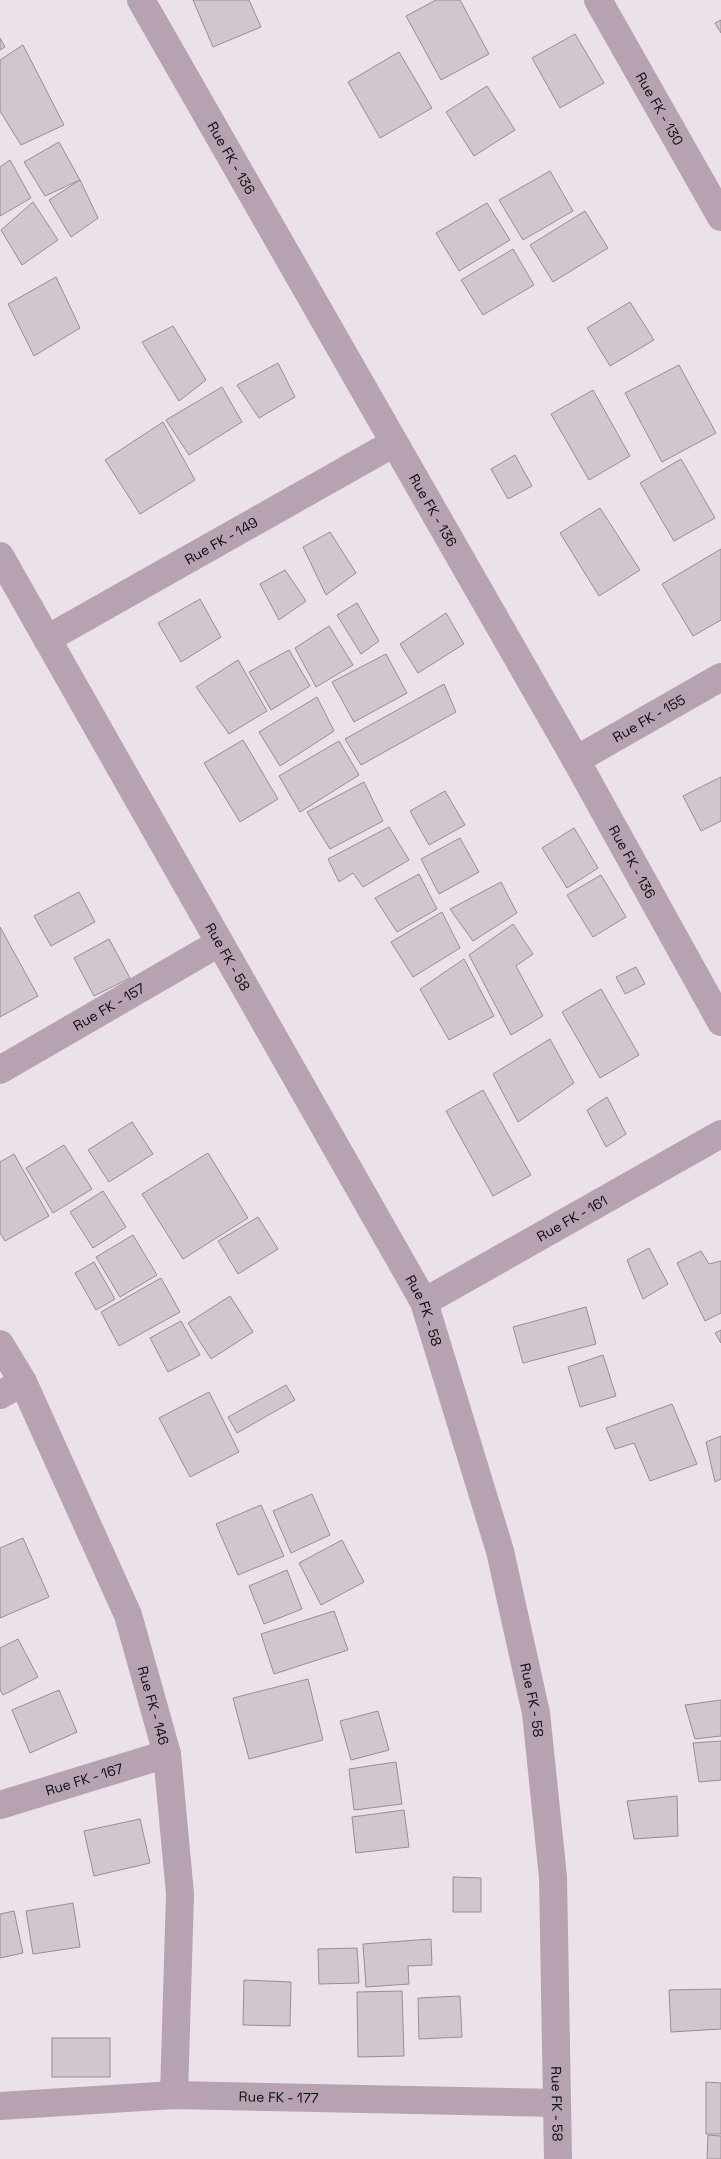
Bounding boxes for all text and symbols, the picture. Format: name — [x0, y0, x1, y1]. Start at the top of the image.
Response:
street label: Rue FK - 130 — [632, 69, 688, 149]
street label: Rue FK - 136 — [203, 118, 259, 198]
street label: Rue FK - 136 — [405, 471, 461, 550]
street label: Rue FK - 149 — [181, 513, 261, 568]
street label: Rue FK - 155 — [609, 690, 688, 746]
street label: Rue FK - 136 — [605, 822, 660, 902]
street label: Rue FK - 58 — [201, 920, 254, 994]
street label: Rue FK - 157 — [70, 979, 148, 1035]
street label: Rue FK - 161 — [533, 1191, 611, 1245]
street label: Rue FK - 58 — [401, 1272, 446, 1348]
street label: Rue FK - 58 — [516, 1661, 547, 1738]
street label: Rue FK - 146 — [134, 1664, 173, 1747]
street label: Rue FK - 167 — [43, 1759, 125, 1800]
street label: Rue FK - 58 — [547, 2066, 567, 2142]
street label: Rue FK - 177 — [239, 2087, 319, 2107]

